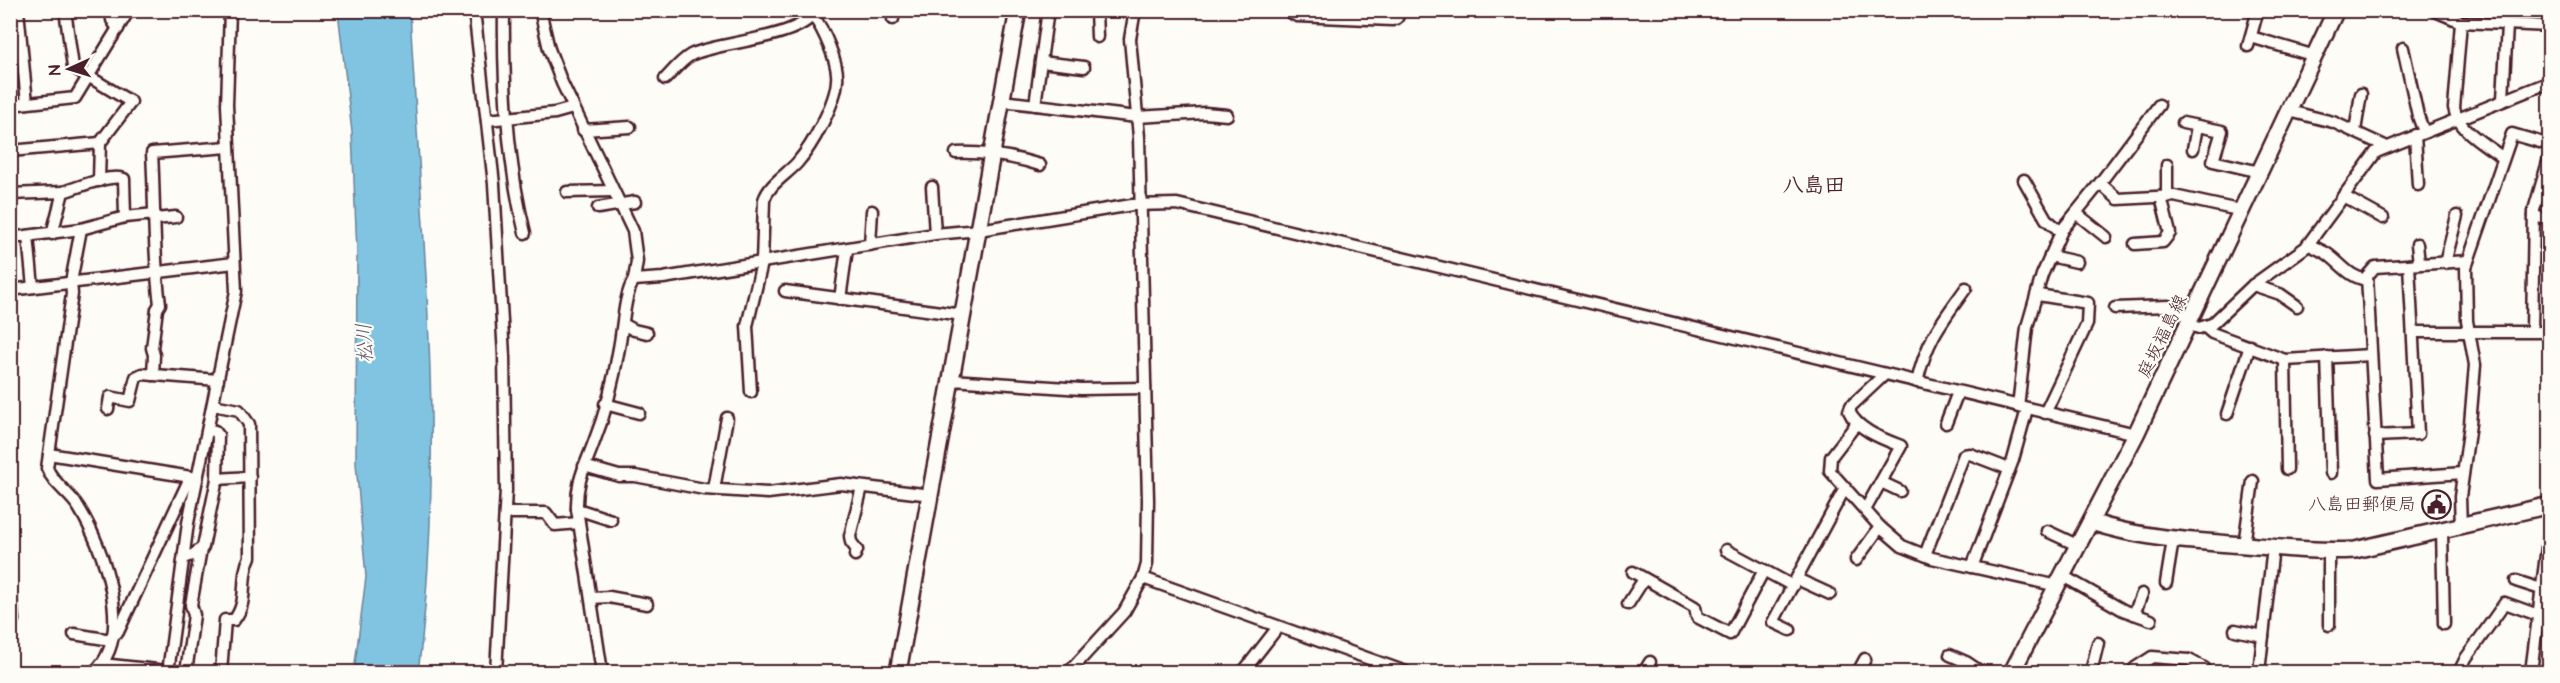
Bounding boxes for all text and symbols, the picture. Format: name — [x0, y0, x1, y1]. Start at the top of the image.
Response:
north arrow — [39, 39, 99, 99]
text: N — [44, 64, 66, 76]
district label: 八島田 — [1783, 171, 1846, 200]
street label: 庭坂福島線 — [2131, 290, 2193, 382]
water label: 松川 — [350, 322, 380, 364]
public building icon: 八島田郵便局 — [2421, 488, 2453, 520]
place label: 八島田郵便局 — [2308, 492, 2416, 517]

